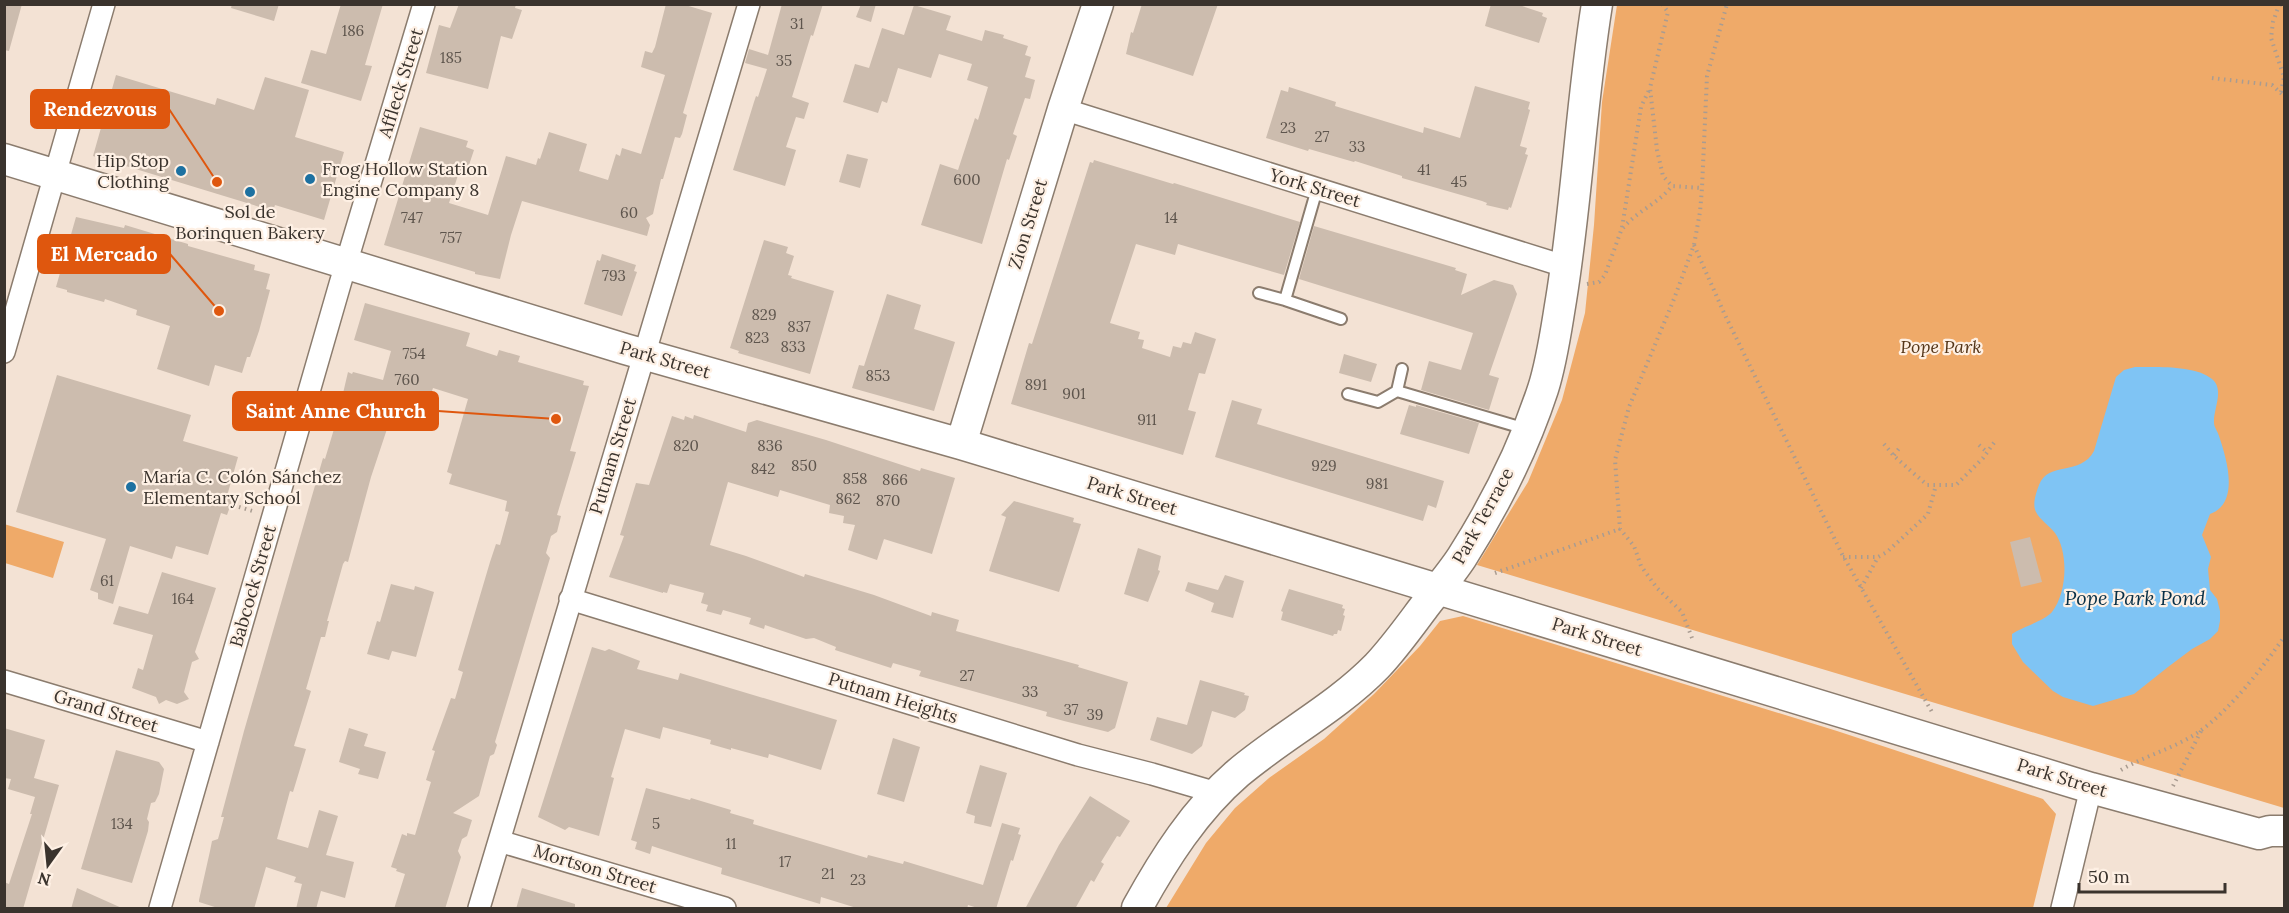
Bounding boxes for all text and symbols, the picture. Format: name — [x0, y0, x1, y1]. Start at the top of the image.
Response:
house number: 31 — [790, 14, 804, 33]
house number: 186 — [342, 21, 364, 40]
street label: Affleck Street — [373, 25, 428, 142]
house number: 185 — [440, 48, 462, 67]
house number: 35 — [776, 51, 792, 70]
callout: Rendezvous — [31, 90, 169, 128]
text: Rendezvous — [43, 96, 157, 121]
house number: 23 — [1280, 118, 1296, 137]
house number: 27 — [1315, 127, 1330, 146]
house number: 33 — [1349, 137, 1365, 156]
place label: Hip Stop Clothing — [96, 149, 170, 193]
place label: Frog Hollow Station Engine Company 8 — [322, 157, 488, 201]
house number: 41 — [1417, 160, 1431, 179]
street label: York Street — [1266, 163, 1363, 212]
marker: Hip Stop Clothing — [174, 164, 188, 178]
house number: 600 — [953, 170, 981, 189]
marker: Frog Hollow Station Engine Company 8 — [303, 172, 317, 186]
house number: 45 — [1451, 172, 1467, 191]
street label: Zion Street — [1003, 176, 1052, 272]
marker: Sol de Borinquen Bakery — [243, 185, 257, 199]
place label: Sol de Borinquen Bakery — [175, 200, 325, 244]
house number: 60 — [620, 203, 638, 222]
house number: 747 — [401, 208, 423, 227]
house number: 14 — [1164, 208, 1178, 227]
house number: 757 — [440, 228, 462, 247]
callout: El Mercado — [38, 235, 170, 273]
text: El Mercado — [50, 241, 158, 266]
house number: 793 — [602, 266, 626, 285]
house number: 829 — [751, 305, 777, 324]
house number: 837 — [787, 317, 811, 336]
house number: 823 — [745, 328, 769, 347]
park label: Pope Park — [1900, 335, 1982, 358]
street label: Park Street — [617, 336, 713, 383]
house number: 833 — [780, 337, 806, 356]
house number: 754 — [402, 344, 426, 363]
house number: 853 — [866, 366, 890, 385]
house number: 760 — [395, 370, 419, 389]
house number: 891 — [1025, 375, 1047, 394]
house number: 901 — [1062, 384, 1086, 403]
callout: Saint Anne Church — [233, 392, 438, 430]
street label: Putnam Street — [584, 395, 641, 517]
text: Saint Anne Church — [246, 398, 427, 423]
house number: 911 — [1137, 410, 1157, 429]
house number: 820 — [673, 436, 699, 455]
house number: 836 — [757, 436, 783, 455]
house number: 850 — [791, 456, 817, 475]
house number: 929 — [1311, 456, 1337, 475]
house number: 842 — [751, 459, 775, 478]
street label: Park Terrace — [1447, 463, 1519, 568]
place label: María C. Colón Sánchez Elementary School — [143, 465, 341, 509]
house number: 858 — [842, 469, 868, 488]
house number: 866 — [882, 470, 908, 489]
street label: Park Street — [1084, 471, 1180, 520]
house number: 981 — [1366, 474, 1388, 493]
marker: María C. Colón Sánchez Elementary School — [124, 480, 138, 494]
house number: 862 — [835, 489, 861, 508]
house number: 870 — [876, 491, 900, 510]
street label: Babcock Street — [224, 522, 281, 650]
house number: 61 — [100, 571, 114, 590]
water label: Pope Park Pond — [2064, 585, 2206, 610]
house number: 164 — [172, 589, 194, 608]
street label: Park Street — [1549, 612, 1645, 661]
house number: 27 — [960, 666, 975, 685]
street label: Putnam Heights — [826, 667, 961, 728]
house number: 33 — [1022, 682, 1038, 701]
street label: Grand Street — [51, 684, 161, 737]
house number: 37 — [1064, 700, 1079, 719]
house number: 39 — [1086, 705, 1104, 724]
street label: Park Street — [2014, 753, 2110, 802]
house number: 134 — [111, 814, 133, 833]
house number: 5 — [652, 814, 660, 833]
house number: 11 — [726, 834, 736, 853]
north arrow — [18, 835, 78, 895]
street label: Mortson Street — [531, 839, 659, 898]
house number: 17 — [779, 852, 791, 871]
scale bar — [2079, 856, 2224, 894]
house number: 21 — [821, 864, 835, 883]
text: 50 m — [2088, 865, 2130, 888]
text: N — [36, 868, 53, 891]
house number: 23 — [850, 870, 866, 889]

